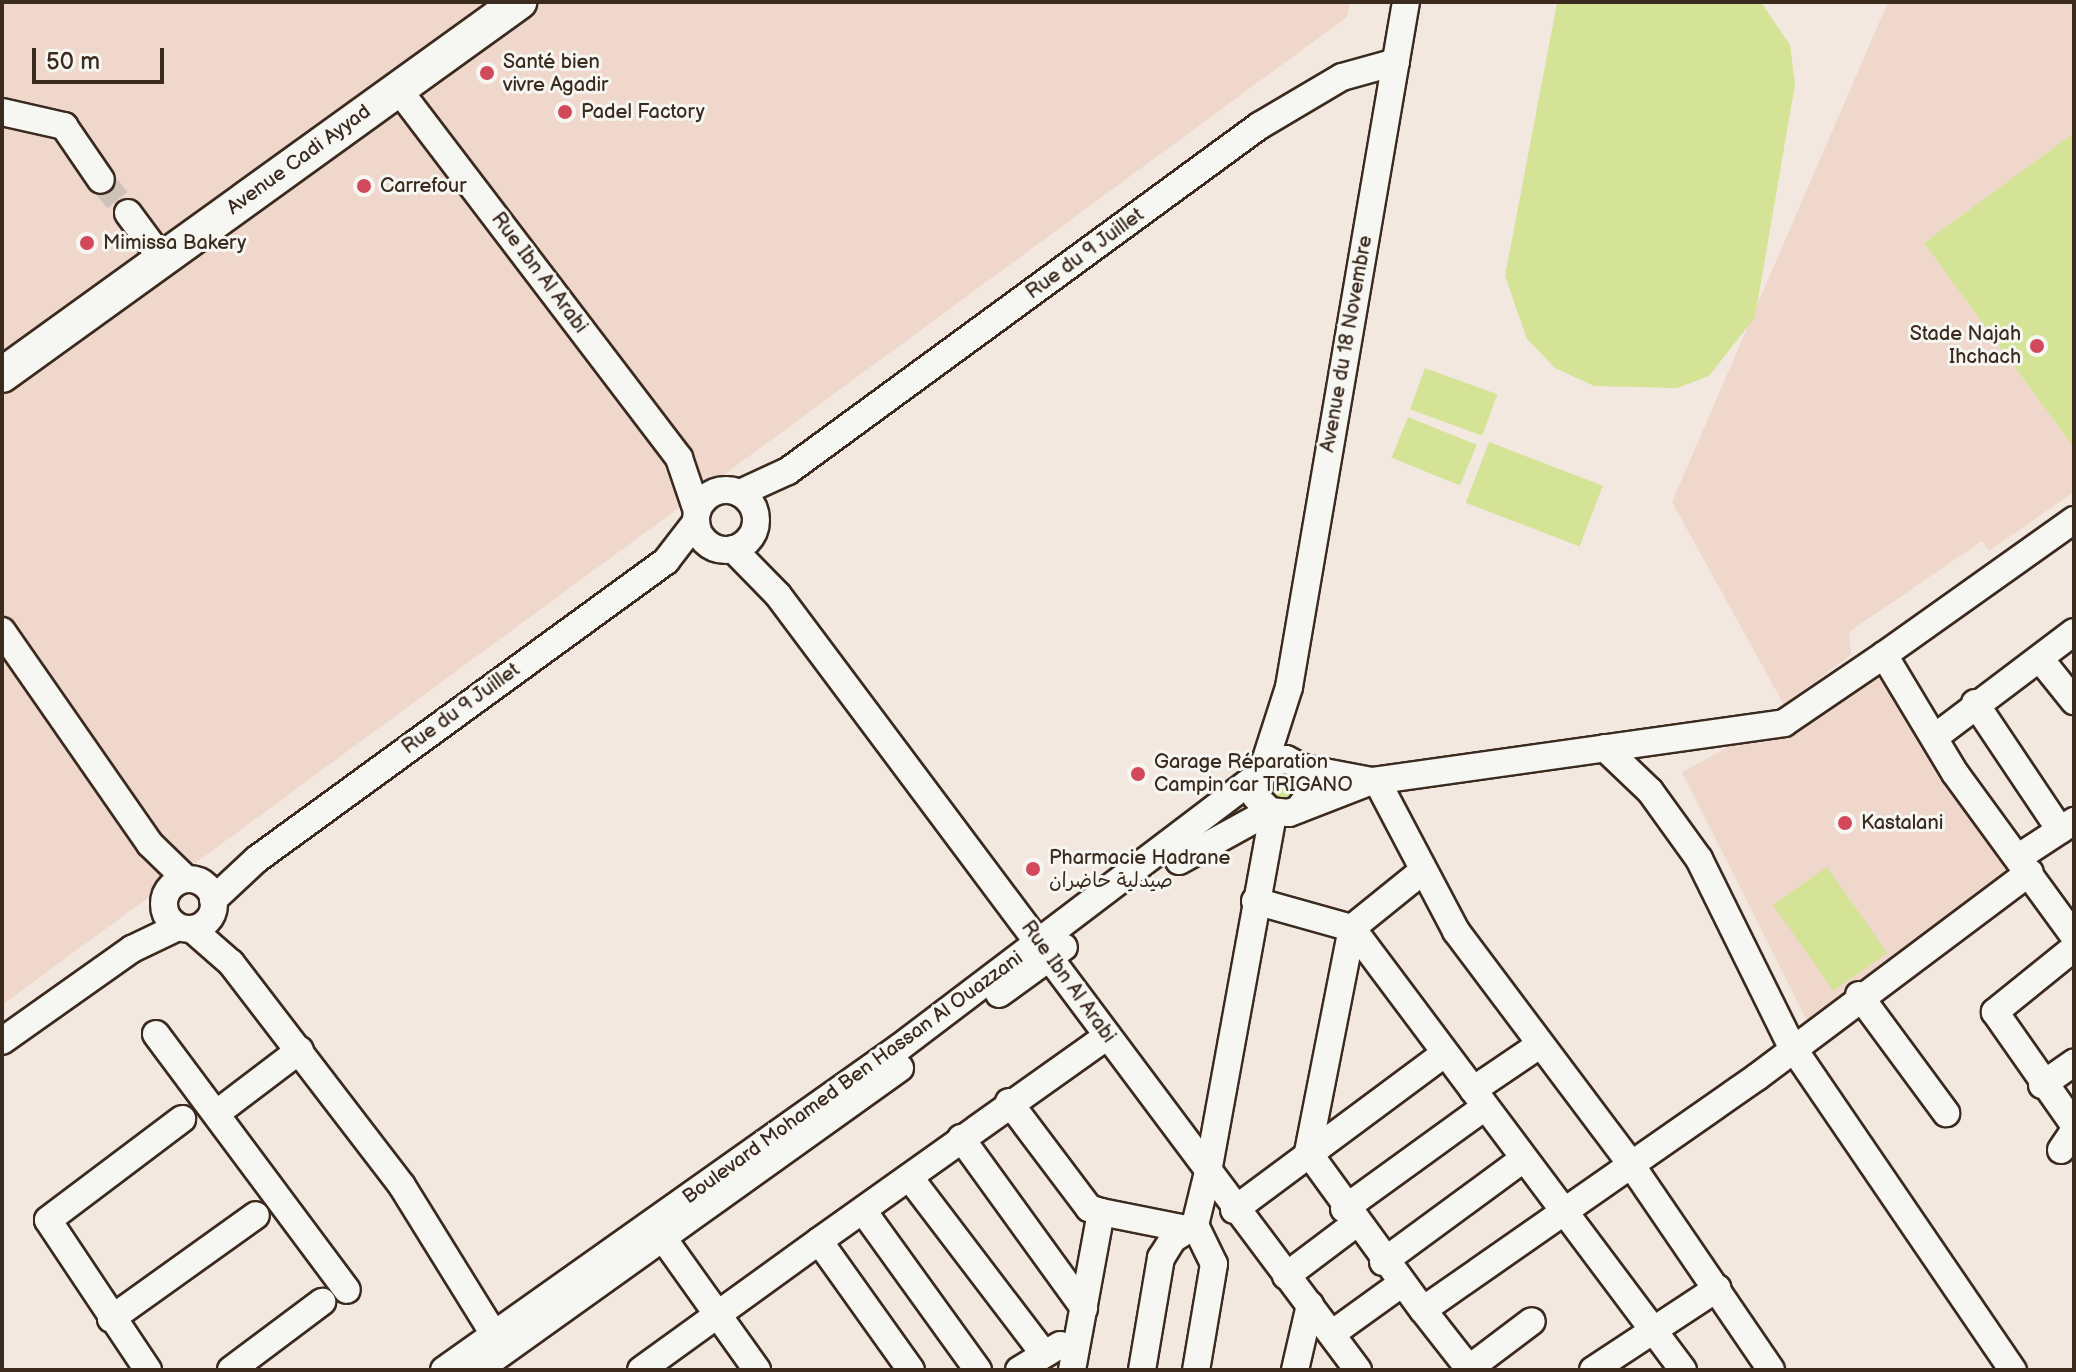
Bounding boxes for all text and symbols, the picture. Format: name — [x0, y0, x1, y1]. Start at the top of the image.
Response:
scale bar — [36, 32, 168, 82]
text: 50 m — [46, 47, 100, 76]
place label: Santé bien vivre Agadir — [503, 50, 608, 97]
marker: Santé bien vivre Agadir — [478, 64, 496, 82]
street label: Avenue Cadi Ayyad — [222, 100, 376, 220]
place label: Padel Factory — [581, 100, 705, 124]
marker: Padel Factory — [556, 103, 574, 121]
place label: Carrefour — [380, 174, 466, 198]
marker: Carrefour — [355, 177, 373, 195]
street label: Rue du 9 Juillet — [1021, 203, 1149, 305]
street label: Rue Ibn Al Arabi — [486, 208, 592, 338]
place label: Mimissa Bakery — [103, 231, 246, 255]
marker: Mimissa Bakery — [78, 234, 96, 252]
street label: Avenue du 18 Novembre — [1316, 234, 1378, 454]
place label: Stade Najah Ihchach — [1910, 322, 2021, 369]
marker: Stade Najah Ihchach — [2028, 337, 2046, 355]
street label: Rue du 9 Juillet — [397, 658, 525, 760]
place label: Garage Réparation Campin car TRIGANO — [1154, 750, 1353, 797]
marker: Garage Réparation Campin car TRIGANO — [1129, 765, 1147, 783]
place label: Kastalani — [1861, 811, 1943, 835]
marker: Kastalani — [1836, 814, 1854, 832]
place label: Pharmacie Hadrane صيدلية حاضران — [1049, 846, 1230, 893]
marker: Pharmacie Hadrane صيدلية حاضران — [1024, 860, 1042, 878]
street label: Rue Ibn Al Arabi — [1016, 916, 1120, 1048]
street label: Boulevard Mohamed Ben Hassan Al Ouazzani — [678, 946, 1028, 1210]

